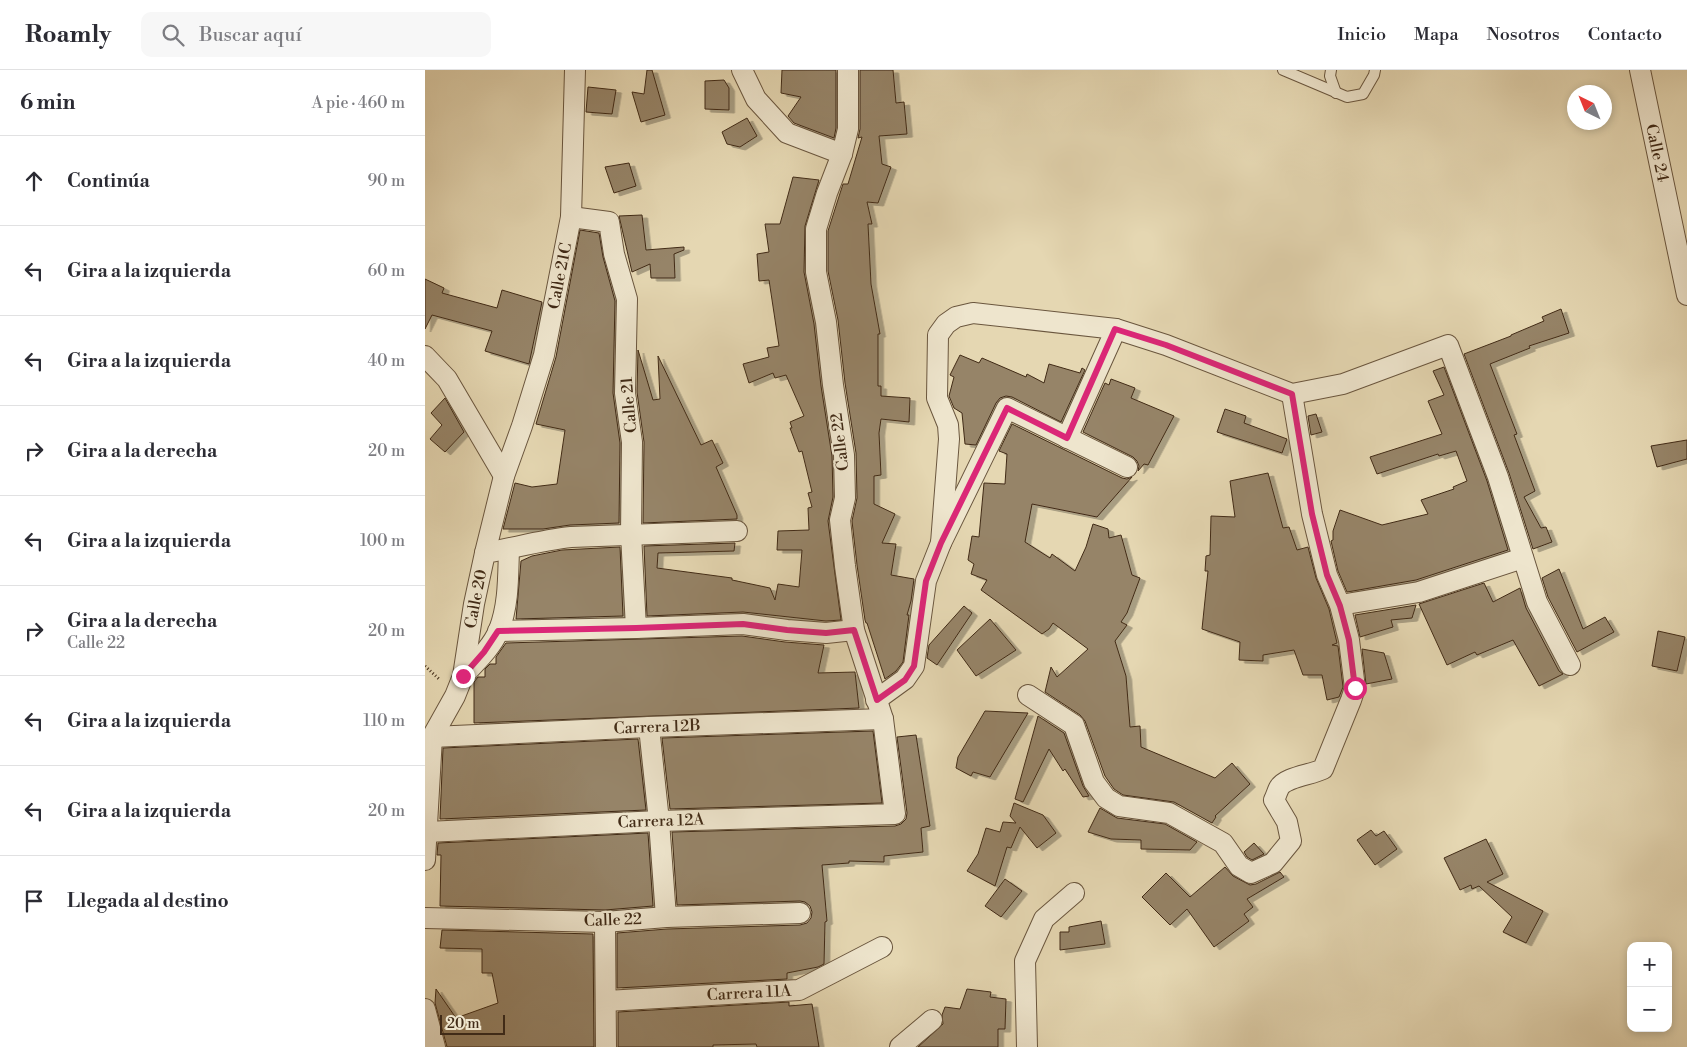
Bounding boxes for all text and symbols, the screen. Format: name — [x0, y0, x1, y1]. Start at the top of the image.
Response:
search box — [141, 12, 491, 57]
text: Roamly — [25, 20, 111, 50]
icon: search — [159, 21, 187, 49]
text: Buscar aquí — [199, 23, 302, 47]
text: Inicio — [1337, 23, 1386, 46]
text: Mapa — [1414, 23, 1459, 46]
text: Nosotros — [1487, 23, 1560, 46]
text: Contacto — [1588, 23, 1662, 46]
north arrow — [1567, 85, 1612, 130]
text: 6 min — [20, 90, 75, 116]
text: A pie · 460 m — [312, 93, 405, 113]
street label: Calle 24 — [1641, 122, 1673, 184]
icon: ahead — [20, 167, 48, 195]
text: Continúa — [67, 169, 150, 193]
text: 90 m — [367, 171, 405, 191]
street label: Calle 21C — [544, 241, 576, 311]
icon: left — [20, 257, 48, 285]
text: Gira a la izquierda — [67, 259, 231, 283]
text: 60 m — [367, 261, 405, 281]
icon: left — [20, 347, 48, 375]
text: Gira a la izquierda — [67, 349, 231, 373]
text: 40 m — [368, 351, 405, 371]
street label: Calle 21 — [617, 376, 641, 434]
street label: Calle 22 — [827, 412, 853, 472]
icon: right — [20, 437, 48, 465]
text: Gira a la derecha — [67, 439, 217, 463]
text: 20 m — [368, 441, 405, 461]
icon: left — [20, 527, 48, 555]
text: Gira a la izquierda — [67, 529, 231, 553]
text: 100 m — [360, 531, 405, 551]
street label: Calle 20 — [460, 568, 492, 630]
text: Gira a la derecha — [67, 609, 217, 633]
icon: right — [20, 617, 48, 645]
text: 20 m — [368, 621, 405, 641]
text: Calle 22 — [67, 633, 125, 653]
route end — [452, 665, 475, 688]
route start — [1344, 677, 1367, 700]
icon: left — [20, 707, 48, 735]
text: Gira a la izquierda — [67, 709, 231, 733]
text: 110 m — [363, 711, 405, 731]
street label: Carrera 12B — [613, 715, 701, 739]
icon: left — [20, 797, 48, 825]
text: Gira a la izquierda — [67, 799, 231, 823]
text: 20 m — [368, 801, 405, 821]
street label: Carrera 12A — [617, 809, 706, 833]
icon: arrive — [20, 887, 48, 915]
text: Llegada al destino — [67, 889, 229, 913]
street label: Calle 22 — [584, 909, 642, 931]
map controls — [1627, 942, 1672, 1032]
button: + — [1627, 942, 1672, 987]
street label: Carrera 11A — [706, 981, 793, 1005]
button: − — [1627, 987, 1672, 1032]
scale bar — [440, 1012, 505, 1035]
text: 20 m — [447, 1015, 479, 1033]

